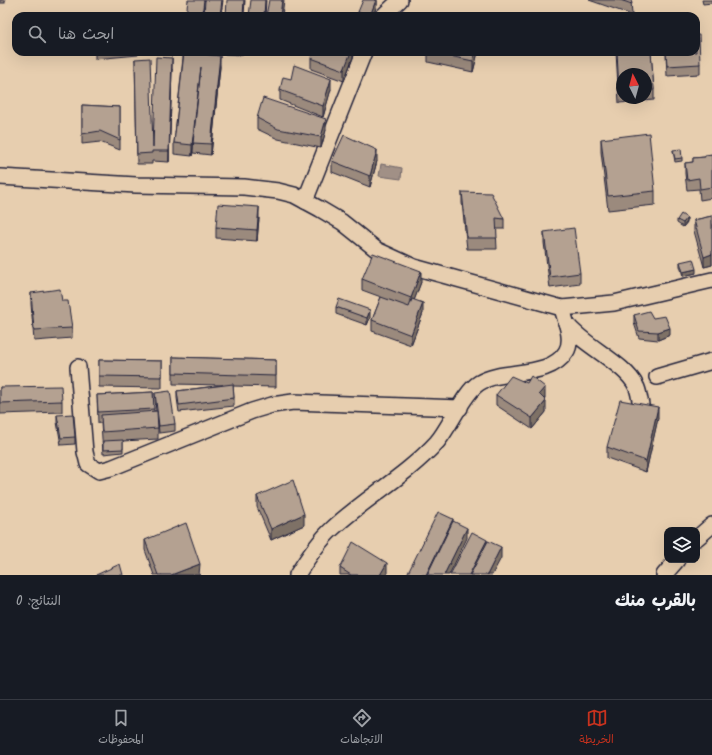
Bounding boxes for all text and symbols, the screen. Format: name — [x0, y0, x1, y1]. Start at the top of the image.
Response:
search box — [12, 12, 700, 56]
icon: search — [26, 23, 48, 45]
text: ابحث هنا — [58, 23, 114, 47]
north arrow — [616, 68, 652, 104]
map controls — [664, 527, 700, 563]
button: layers — [664, 527, 700, 563]
text: بالقرب منك — [615, 588, 696, 615]
text: النتائج: 0 — [16, 591, 61, 612]
tab: المحفوظات — [98, 707, 144, 749]
tab: الاتجاهات — [340, 707, 383, 749]
tab: الخريطة — [579, 707, 614, 749]

